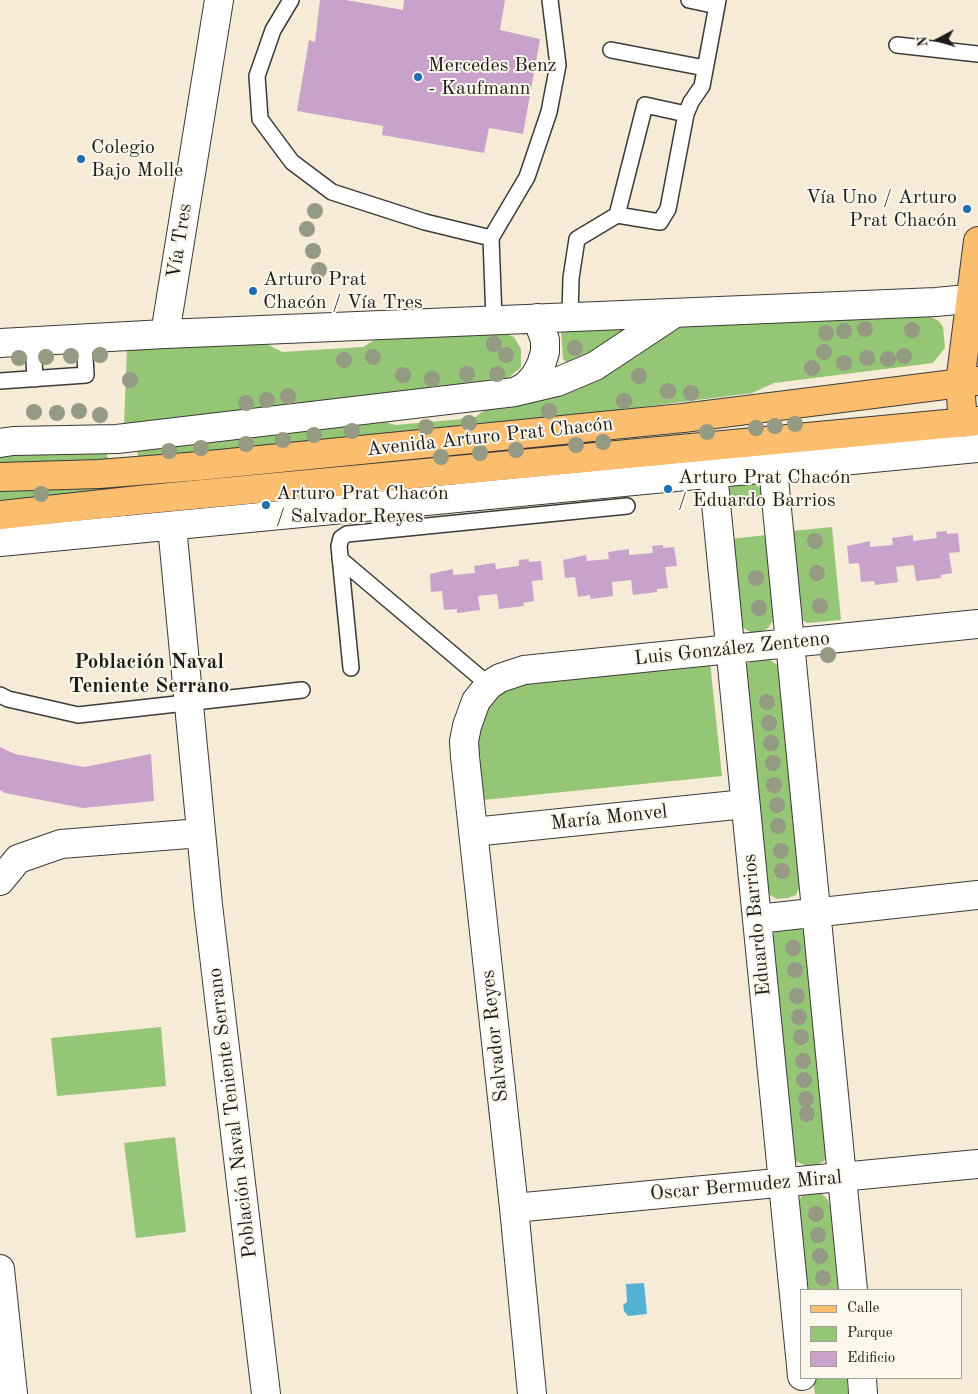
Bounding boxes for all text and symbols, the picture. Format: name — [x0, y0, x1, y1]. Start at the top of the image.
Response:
north arrow — [913, 15, 963, 65]
text: N — [916, 36, 931, 48]
place label: Mercedes Benz - Kaufmann — [428, 54, 557, 101]
marker: Mercedes Benz - Kaufmann — [412, 71, 424, 83]
place label: Colegio Bajo Molle — [91, 136, 183, 183]
marker: Colegio Bajo Molle — [75, 153, 87, 165]
place label: Vía Uno / Arturo Prat Chacón — [806, 186, 957, 233]
street label: Vía Tres — [162, 202, 198, 280]
marker: Vía Uno / Arturo Prat Chacón — [961, 203, 973, 215]
place label: Arturo Prat Chacón / Vía Tres — [263, 268, 423, 315]
marker: Arturo Prat Chacón / Vía Tres — [247, 285, 259, 297]
street label: Avenida Arturo Prat Chacón — [366, 412, 614, 462]
place label: Arturo Prat Chacón / Eduardo Barrios — [678, 466, 851, 513]
place label: Arturo Prat Chacón / Salvador Reyes — [276, 482, 449, 529]
marker: Arturo Prat Chacón / Eduardo Barrios — [662, 483, 674, 495]
marker: Arturo Prat Chacón / Salvador Reyes — [260, 499, 272, 511]
street label: Luis González Zenteno — [633, 627, 831, 671]
district label: Población Naval Teniente Serrano — [69, 649, 229, 699]
street label: María Monvel — [549, 800, 669, 836]
street label: Eduardo Barrios — [738, 853, 776, 997]
street label: Población Naval Teniente Serrano — [203, 966, 263, 1260]
street label: Salvador Reyes — [476, 969, 514, 1103]
street label: Oscar Bermudez Miral — [649, 1166, 843, 1206]
legend — [800, 1289, 963, 1379]
text: Calle — [847, 1301, 879, 1316]
text: Parque — [847, 1326, 893, 1341]
text: Edificio — [847, 1351, 895, 1366]

